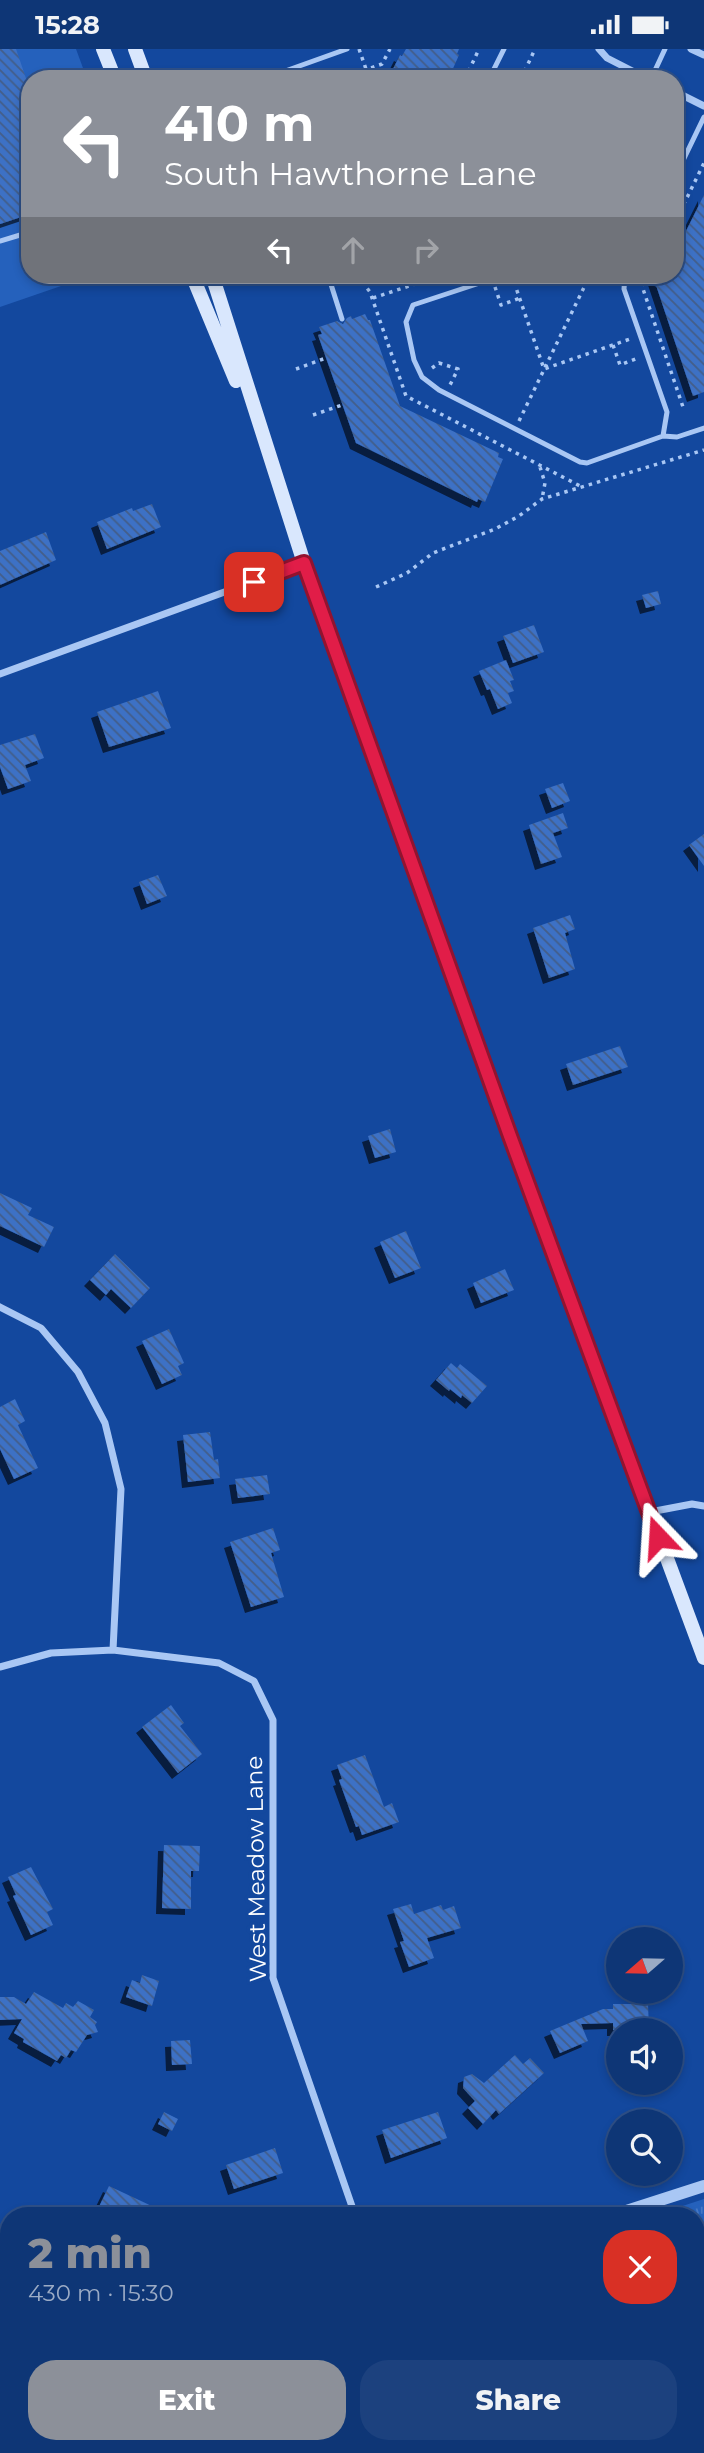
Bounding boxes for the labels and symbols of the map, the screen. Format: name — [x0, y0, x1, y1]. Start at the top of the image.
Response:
pin — [224, 552, 284, 612]
position arrow — [621, 1500, 695, 1574]
street label: West Meadow Lane — [240, 1756, 272, 1982]
north arrow — [606, 1927, 682, 2004]

